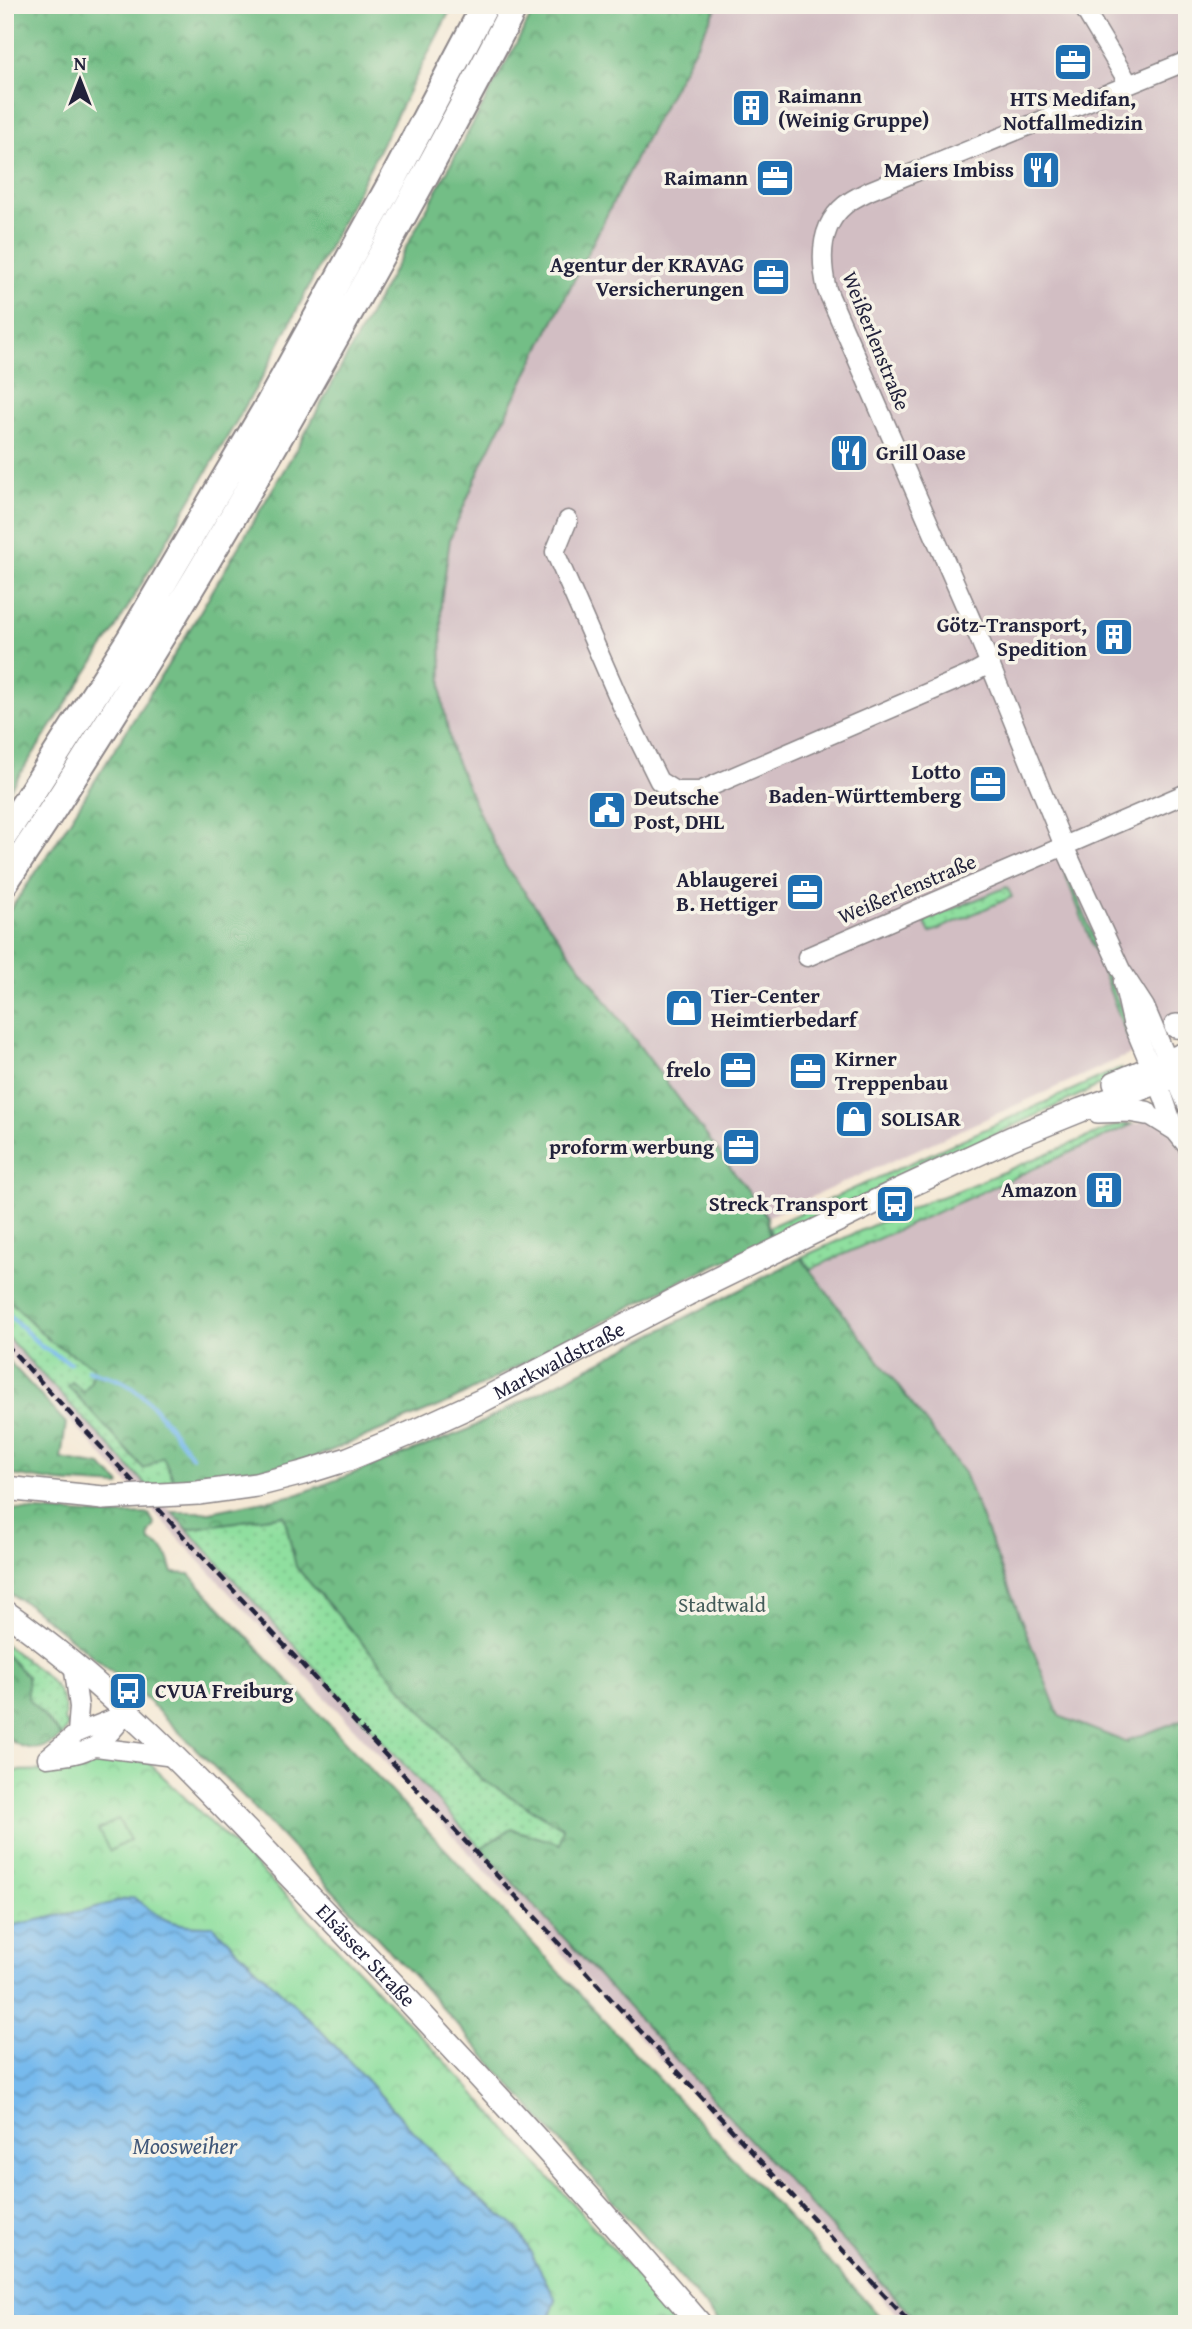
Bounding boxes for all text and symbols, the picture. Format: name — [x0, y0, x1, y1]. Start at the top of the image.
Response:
office icon: HTS Medifan, Notfallmedizin — [1052, 41, 1094, 83]
north arrow — [46, 46, 116, 116]
text: N — [74, 49, 87, 77]
place label: Raimann (Weinig Gruppe) — [778, 80, 929, 135]
place label: HTS Medifan, Notfallmedizin — [1003, 83, 1144, 138]
building icon: Raimann (Weinig Gruppe) — [730, 87, 772, 129]
restaurant icon: Maiers Imbiss — [1020, 149, 1062, 191]
place label: Maiers Imbiss — [884, 154, 1014, 185]
office icon: Raimann — [754, 157, 796, 199]
place label: Raimann — [664, 162, 749, 193]
place label: Agentur der KRAVAG Versicherungen — [550, 249, 745, 304]
office icon: Agentur der KRAVAG Versicherungen — [750, 256, 792, 298]
street label: Weißerlenstraße — [834, 267, 919, 415]
restaurant icon: Grill Oase — [828, 432, 870, 474]
place label: Grill Oase — [876, 437, 966, 468]
place label: Götz-Transport, Spedition — [937, 609, 1088, 664]
building icon: Götz-Transport, Spedition — [1093, 616, 1135, 658]
place label: Lotto Baden-Württemberg — [769, 756, 962, 811]
office icon: Lotto Baden-Württemberg — [967, 763, 1009, 805]
place label: Deutsche Post, DHL — [634, 782, 724, 837]
public building icon: Deutsche Post, DHL — [586, 789, 628, 831]
street label: Weißerlenstraße — [833, 845, 981, 932]
place label: Ablaugerei B. Hettiger — [676, 864, 778, 919]
office icon: Ablaugerei B. Hettiger — [784, 871, 826, 913]
place label: Tier-Center Heimtierbedarf — [711, 980, 859, 1035]
shop icon: Tier-Center Heimtierbedarf — [663, 987, 705, 1029]
place label: Kirner Treppenbau — [835, 1043, 948, 1098]
office icon: frelo — [717, 1049, 759, 1091]
office icon: Kirner Treppenbau — [787, 1050, 829, 1092]
place label: frelo — [666, 1054, 711, 1085]
shop icon: SOLISAR — [833, 1098, 875, 1140]
place label: SOLISAR — [881, 1103, 962, 1134]
office icon: proform werbung — [720, 1126, 762, 1168]
place label: proform werbung — [549, 1131, 715, 1162]
building icon: Amazon — [1083, 1169, 1125, 1211]
place label: Amazon — [1001, 1174, 1078, 1205]
bus stop icon: Streck Transport — [874, 1183, 916, 1225]
place label: Streck Transport — [709, 1188, 868, 1219]
street label: Markwaldstraße — [487, 1313, 630, 1407]
park label: Stadtwald — [678, 1589, 767, 1620]
bus stop icon: CVUA Freiburg — [107, 1670, 149, 1712]
place label: CVUA Freiburg — [155, 1675, 294, 1706]
street label: Elsässer Straße — [309, 1896, 423, 2014]
water label: Moosweiher — [133, 2129, 239, 2162]

